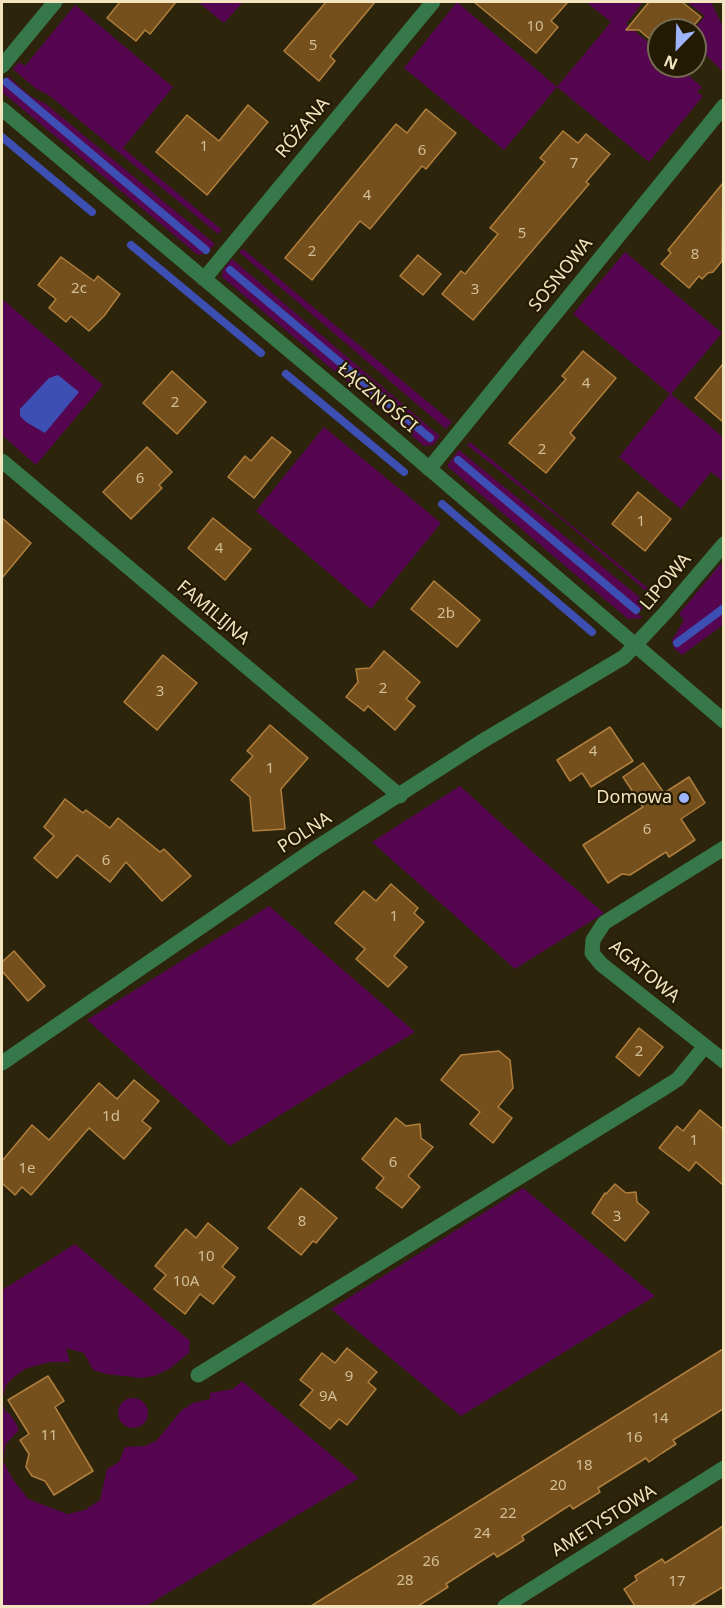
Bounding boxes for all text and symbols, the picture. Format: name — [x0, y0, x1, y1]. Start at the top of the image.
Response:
house number: 10 — [526, 18, 544, 36]
north arrow — [647, 18, 707, 78]
house number: 5 — [309, 37, 317, 55]
text: N — [660, 50, 681, 75]
street label: RÓŻANA — [272, 93, 334, 163]
house number: 1 — [200, 138, 208, 156]
house number: 6 — [418, 142, 426, 160]
house number: 7 — [570, 155, 578, 173]
house number: 4 — [363, 187, 371, 205]
house number: 5 — [518, 225, 526, 243]
street label: SOSNOWA — [525, 234, 597, 316]
house number: 2 — [308, 243, 316, 261]
house number: 8 — [691, 246, 699, 264]
house number: 2c — [71, 280, 87, 298]
house number: 3 — [471, 281, 479, 299]
street label: ŁĄCZNOŚCI — [333, 358, 421, 438]
house number: 4 — [582, 375, 590, 393]
house number: 2 — [171, 394, 179, 412]
house number: 2 — [538, 441, 546, 459]
house number: 6 — [136, 470, 144, 488]
house number: 1 — [637, 513, 645, 531]
house number: 4 — [215, 540, 223, 558]
street label: LIPOWA — [636, 549, 696, 615]
street label: FAMILIJNA — [172, 576, 254, 650]
house number: 2b — [437, 605, 455, 623]
house number: 2 — [379, 680, 387, 698]
house number: 3 — [156, 683, 164, 701]
house number: 4 — [589, 743, 597, 761]
house number: 1 — [266, 760, 274, 778]
place label: Domowa — [596, 787, 672, 809]
marker: Domowa — [677, 791, 691, 805]
street label: POLNA — [274, 808, 336, 858]
house number: 6 — [643, 821, 651, 839]
house number: 6 — [102, 852, 110, 870]
house number: 1 — [390, 908, 398, 926]
street label: AGATOWA — [604, 936, 684, 1008]
house number: 2 — [635, 1043, 643, 1061]
house number: 1d — [102, 1108, 120, 1126]
house number: 1 — [690, 1132, 698, 1150]
house number: 6 — [389, 1154, 397, 1172]
house number: 1e — [18, 1160, 36, 1178]
house number: 3 — [613, 1208, 621, 1226]
house number: 8 — [298, 1213, 306, 1231]
house number: 10 — [197, 1248, 215, 1266]
house number: 10A — [173, 1273, 199, 1291]
house number: 9 — [345, 1368, 353, 1386]
house number: 9A — [319, 1388, 337, 1406]
house number: 14 — [651, 1410, 669, 1428]
house number: 11 — [40, 1427, 58, 1445]
house number: 16 — [625, 1429, 643, 1447]
house number: 18 — [575, 1457, 593, 1475]
house number: 20 — [549, 1477, 567, 1495]
street label: AMETYSTOWA — [548, 1480, 660, 1562]
house number: 22 — [499, 1505, 517, 1523]
house number: 24 — [473, 1525, 491, 1543]
house number: 26 — [422, 1553, 440, 1571]
house number: 28 — [396, 1572, 414, 1590]
house number: 17 — [668, 1573, 686, 1591]

